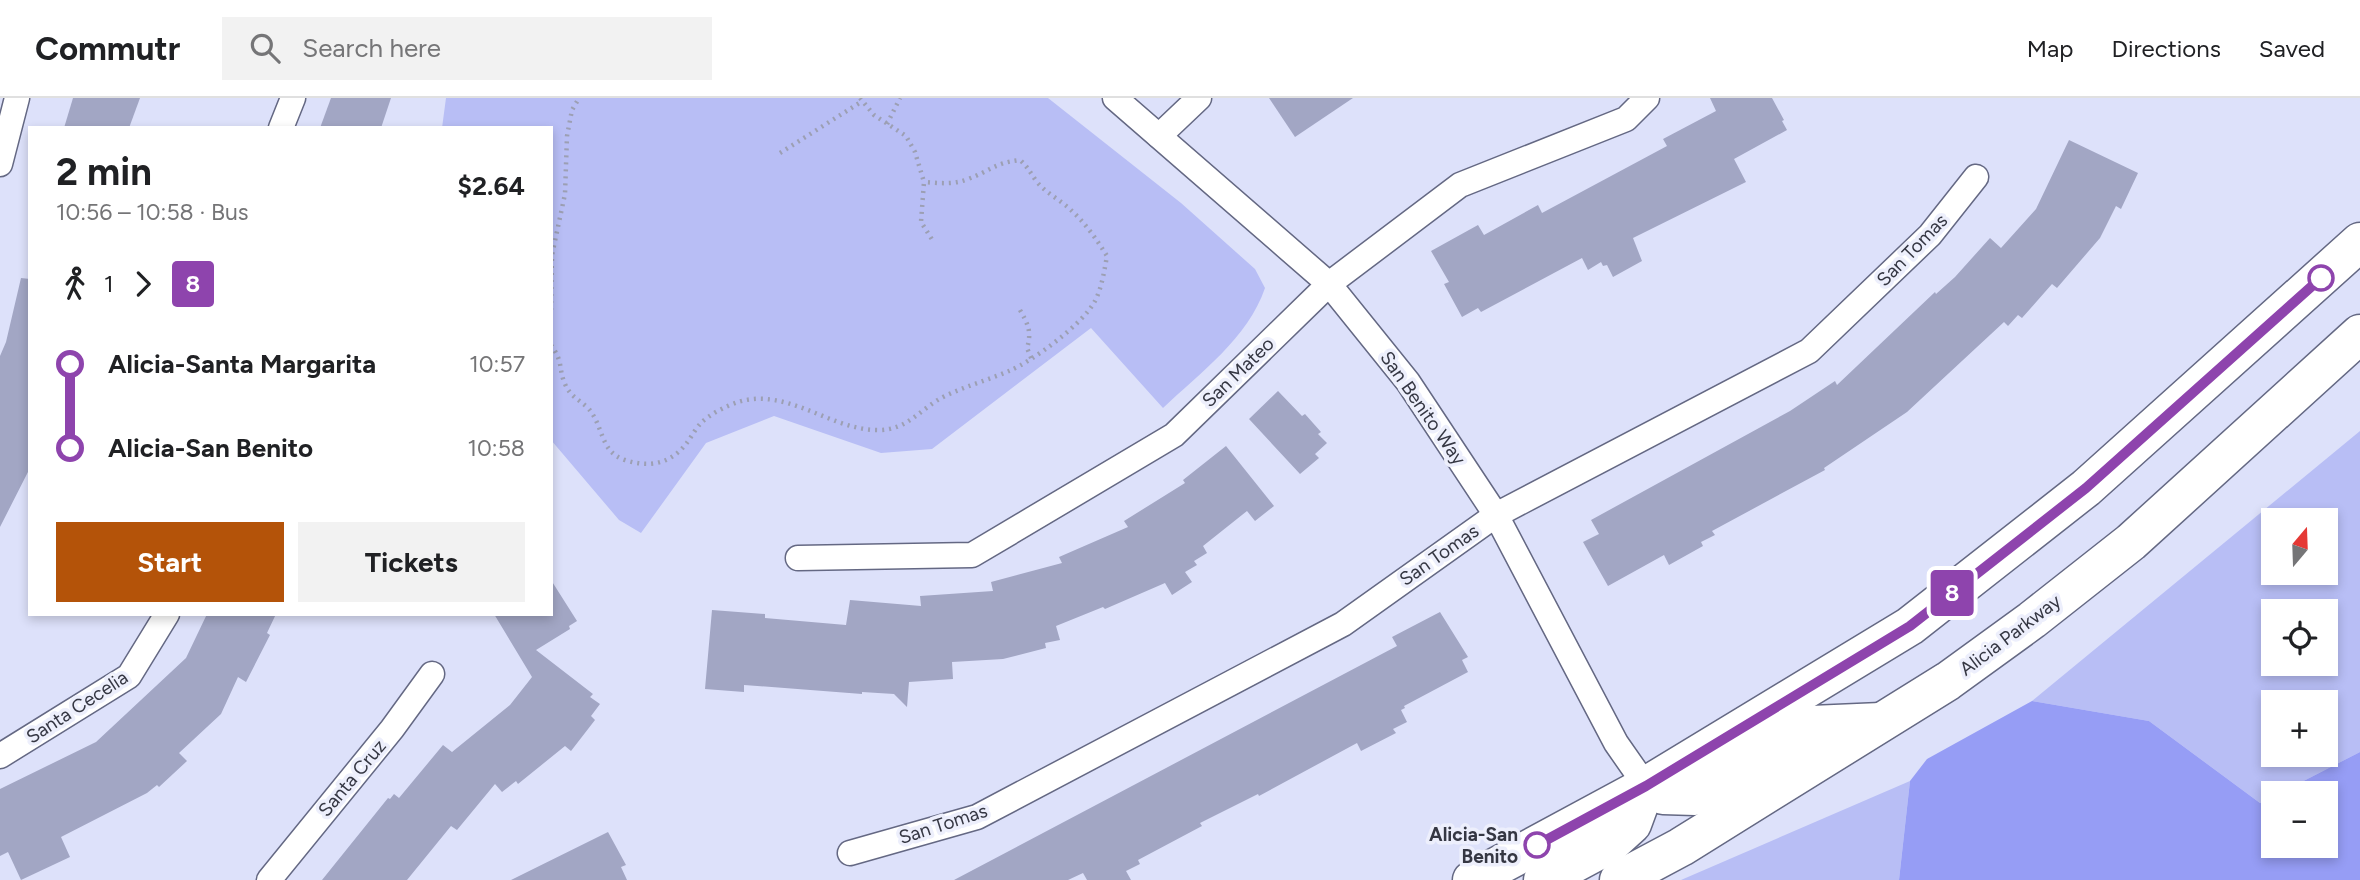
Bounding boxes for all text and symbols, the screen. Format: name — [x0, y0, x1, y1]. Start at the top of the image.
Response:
search box — [222, 17, 712, 80]
text: Commutr — [35, 29, 180, 68]
icon: search — [246, 29, 284, 67]
text: Search here — [302, 32, 441, 64]
text: Map — [2027, 34, 2073, 63]
text: Directions — [2111, 34, 2221, 63]
text: Saved — [2259, 34, 2325, 63]
text: 2 min — [56, 149, 152, 195]
text: $2.64 — [458, 170, 525, 202]
text: 10:56 – 10:58 · Bus — [56, 198, 249, 226]
street label: San Tomas — [1872, 209, 1952, 291]
icon: walk — [56, 265, 94, 303]
icon: forward — [124, 265, 162, 303]
unlabelled marker — [2308, 265, 2334, 291]
text: 8 — [186, 269, 200, 298]
text: 1 — [104, 270, 114, 298]
street label: San Mateo — [1197, 332, 1279, 412]
street label: San Benito Way — [1375, 347, 1471, 469]
text: Alicia-Santa Margarita — [108, 348, 376, 380]
text: 10:57 — [469, 350, 525, 378]
text: Alicia-San Benito — [108, 432, 313, 464]
text: 10:58 — [468, 434, 525, 462]
north arrow — [2261, 508, 2338, 584]
map controls — [2261, 508, 2338, 858]
street label: San Tomas — [1395, 519, 1483, 591]
button: Start — [56, 522, 284, 602]
button: Tickets — [298, 522, 525, 602]
line badge: 8 — [1929, 570, 1975, 616]
text: 8 — [1945, 578, 1959, 607]
street label: Alicia Parkway — [1955, 589, 2065, 681]
button: locate — [2261, 599, 2338, 676]
street label: Santa Cecelia — [22, 666, 132, 748]
button: + — [2261, 690, 2338, 767]
street label: Santa Cruz — [313, 735, 391, 821]
button: − — [2261, 781, 2338, 858]
street label: San Tomas — [896, 799, 990, 849]
place label: Alicia-San Benito — [1429, 823, 1518, 868]
marker: Alicia-San Benito — [1524, 832, 1550, 858]

